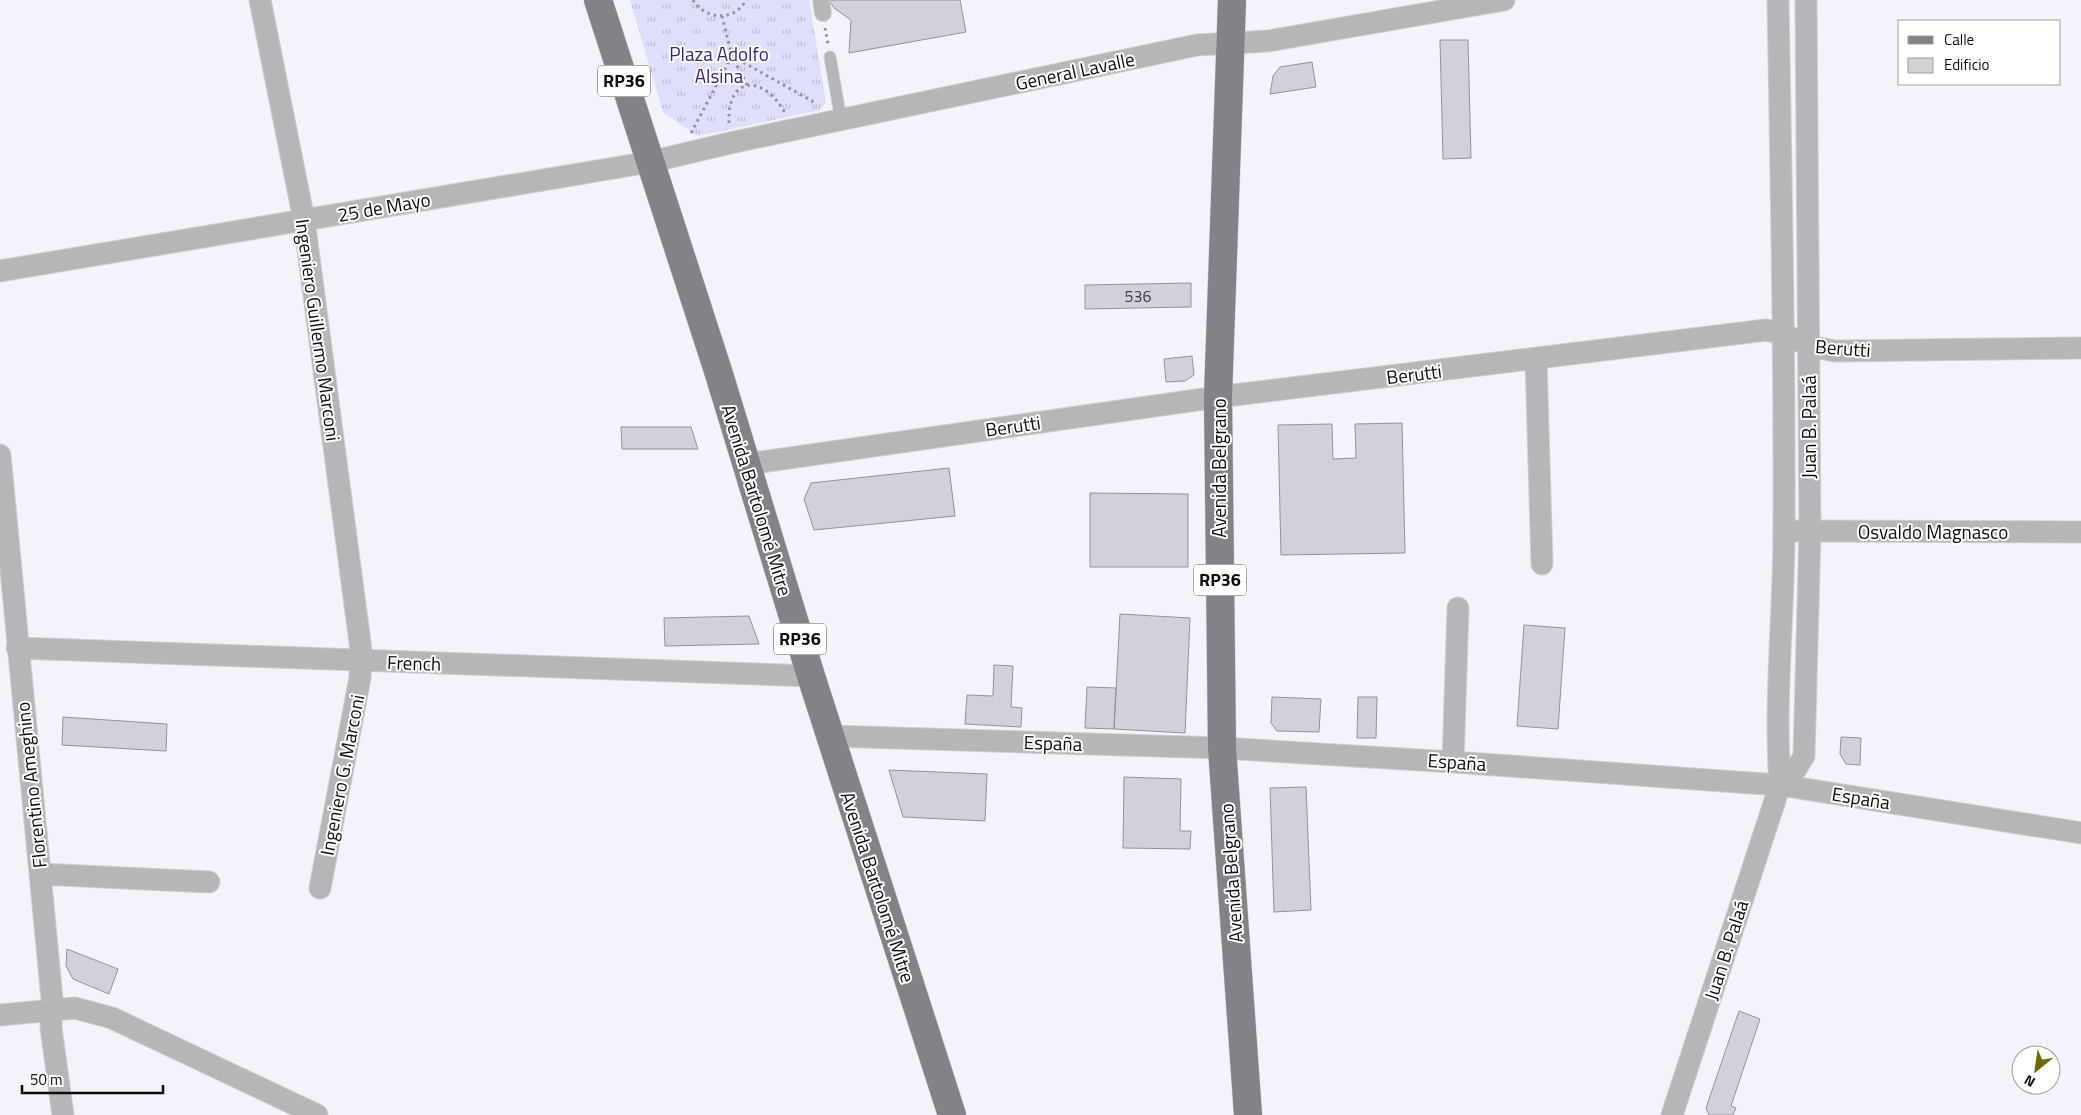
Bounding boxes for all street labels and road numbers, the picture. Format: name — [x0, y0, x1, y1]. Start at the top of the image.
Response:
street label: General Lavalle — [1013, 44, 1137, 97]
road number: RP36 — [598, 66, 650, 96]
street label: 25 de Mayo — [335, 184, 433, 229]
street label: Ingeniero Guillermo Marconi — [289, 217, 348, 443]
street label: Berutti — [1814, 331, 1872, 364]
street label: Berutti — [1385, 356, 1443, 391]
street label: Juan B. Palaá — [1794, 375, 1823, 479]
street label: Avenida Belgrano — [1204, 398, 1233, 538]
street label: Avenida Bartolomé Mitre — [715, 400, 800, 599]
street label: Berutti — [983, 407, 1042, 444]
street label: Osvaldo Magnasco — [1858, 517, 2008, 546]
road number: RP36 — [1194, 564, 1246, 596]
road number: RP36 — [774, 624, 826, 654]
street label: French — [386, 647, 442, 678]
street label: Ingeniero G. Marconi — [312, 692, 371, 858]
street label: Florentino Ameghino — [7, 701, 54, 870]
street label: España — [1023, 727, 1083, 758]
street label: España — [1427, 745, 1488, 778]
street label: España — [1830, 779, 1893, 816]
street label: Avenida Bartolomé Mitre — [834, 788, 923, 986]
street label: Avenida Belgrano — [1211, 802, 1250, 944]
street label: Juan B. Palaá — [1696, 896, 1755, 1004]

